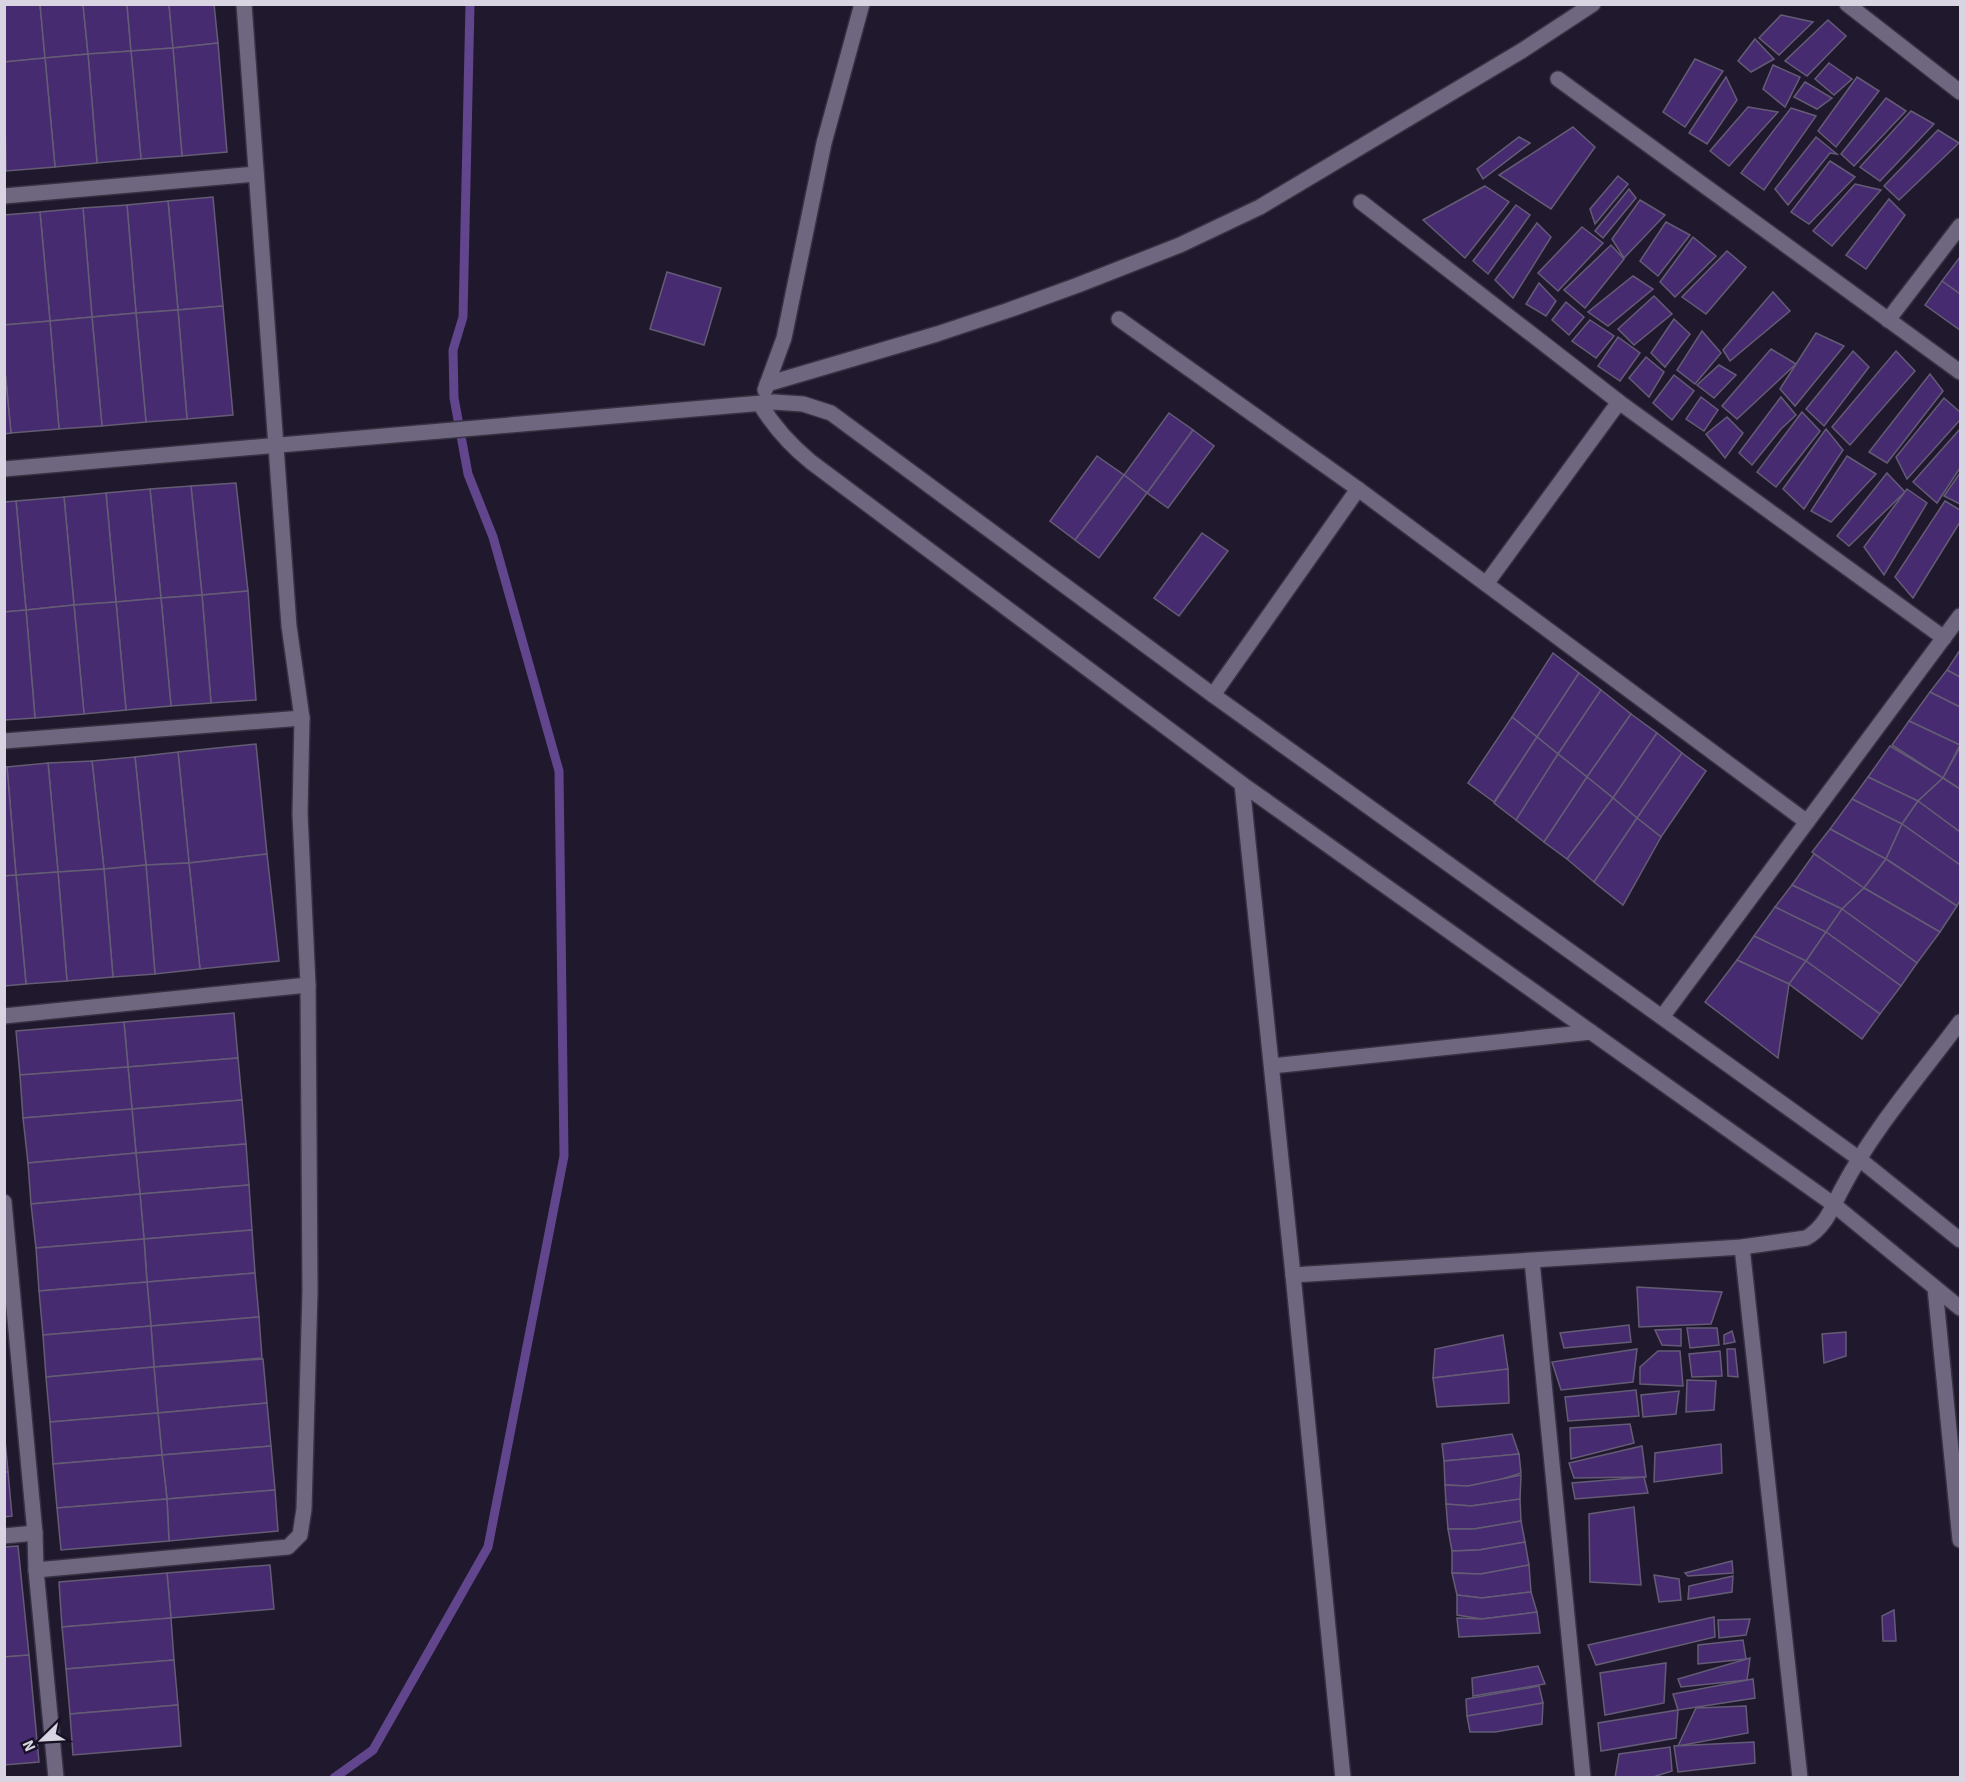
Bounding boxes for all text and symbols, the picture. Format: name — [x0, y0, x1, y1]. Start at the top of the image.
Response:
north arrow — [12, 1710, 72, 1770]
text: N — [17, 1736, 41, 1755]

